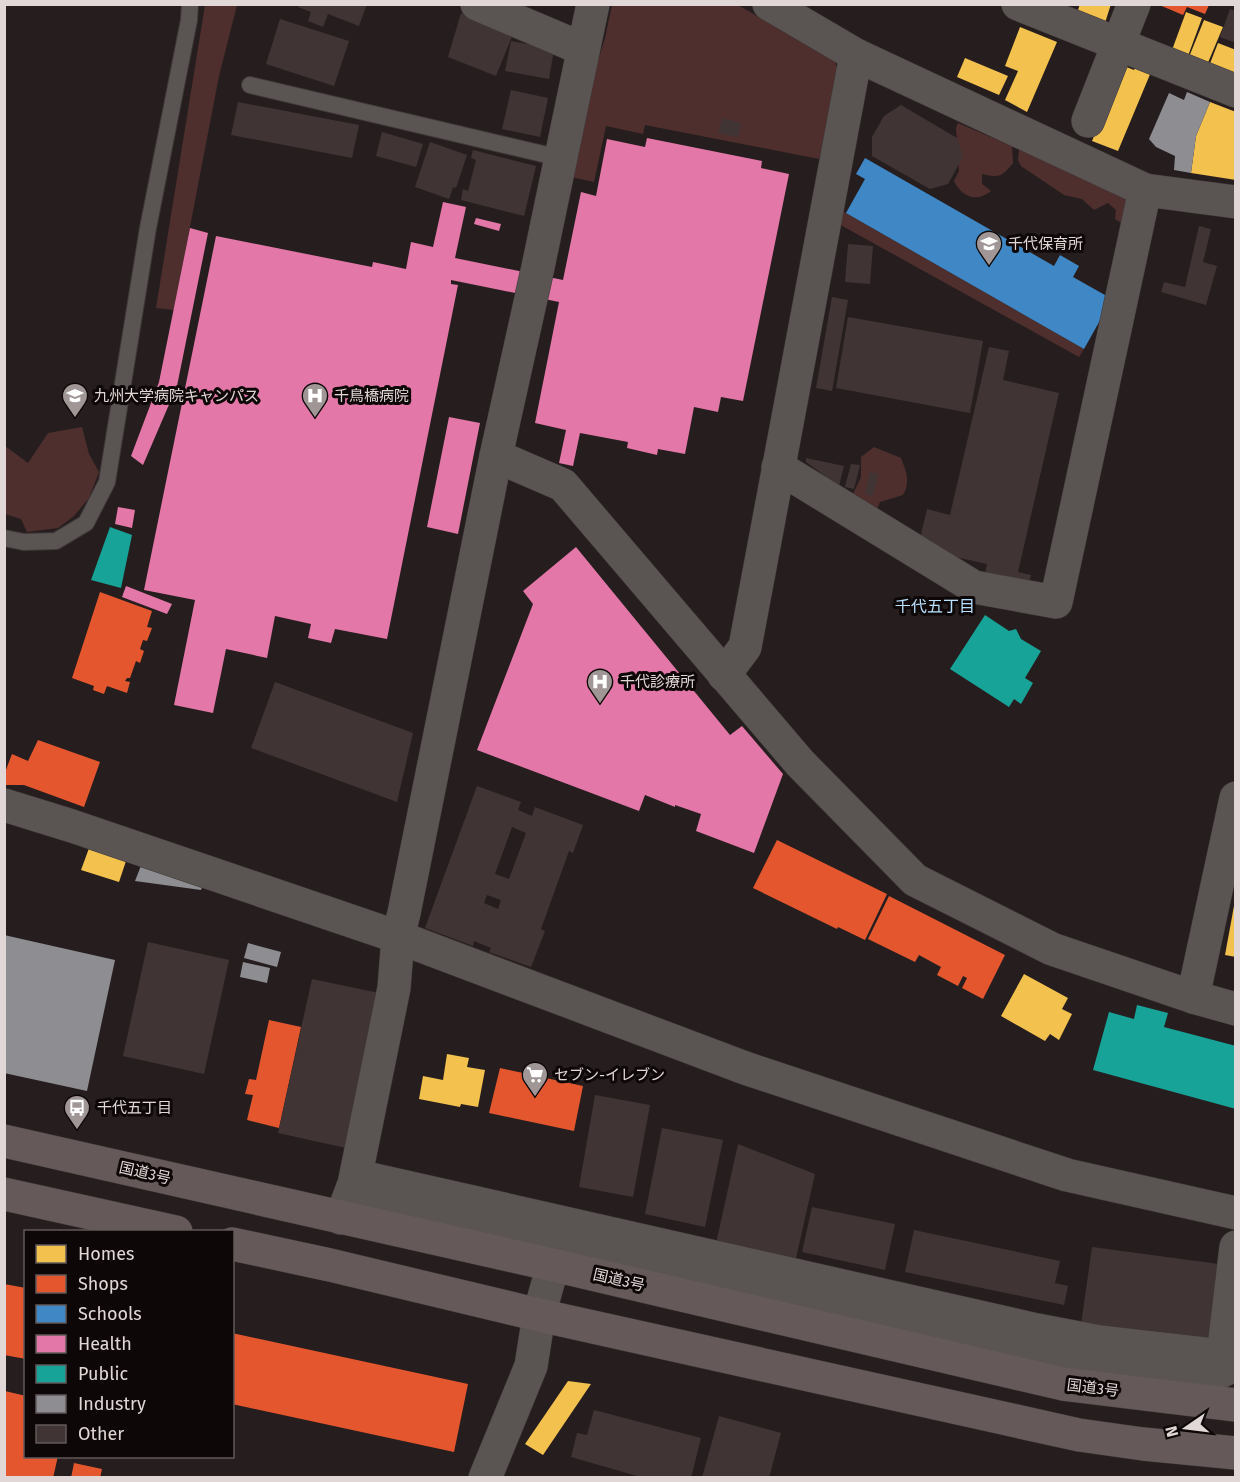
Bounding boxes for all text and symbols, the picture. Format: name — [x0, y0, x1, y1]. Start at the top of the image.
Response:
school or university icon: 千代保育所 — [974, 229, 1004, 267]
place label: 千代保育所 — [1008, 235, 1083, 253]
school or university icon: 九州大学病院キャンパス — [60, 381, 90, 419]
hospital icon: 千鳥橋病院 — [300, 381, 330, 419]
place label: 九州大学病院キャンパス — [94, 387, 259, 405]
place label: 千鳥橋病院 — [334, 387, 409, 405]
district label: 千代五丁目 — [895, 597, 975, 616]
hospital icon: 千代診療所 — [585, 667, 615, 705]
place label: 千代診療所 — [620, 673, 695, 691]
supermarket icon: セブン-イレブン — [520, 1060, 550, 1098]
place label: セブン-イレブン — [554, 1066, 665, 1084]
bus stop icon: 千代五丁目 — [62, 1093, 92, 1131]
place label: 千代五丁目 — [97, 1099, 172, 1117]
street label: 国道3号 — [117, 1158, 173, 1188]
legend — [24, 1230, 234, 1458]
text: Homes — [78, 1243, 134, 1265]
street label: 国道3号 — [591, 1265, 647, 1295]
text: Shops — [78, 1273, 128, 1295]
text: Schools — [78, 1303, 142, 1325]
text: Health — [78, 1333, 132, 1355]
text: Public — [78, 1363, 128, 1385]
street label: 国道3号 — [1066, 1376, 1120, 1400]
text: Industry — [78, 1393, 146, 1415]
north arrow — [1156, 1398, 1216, 1458]
text: Other — [78, 1423, 124, 1445]
text: N — [1161, 1424, 1182, 1439]

